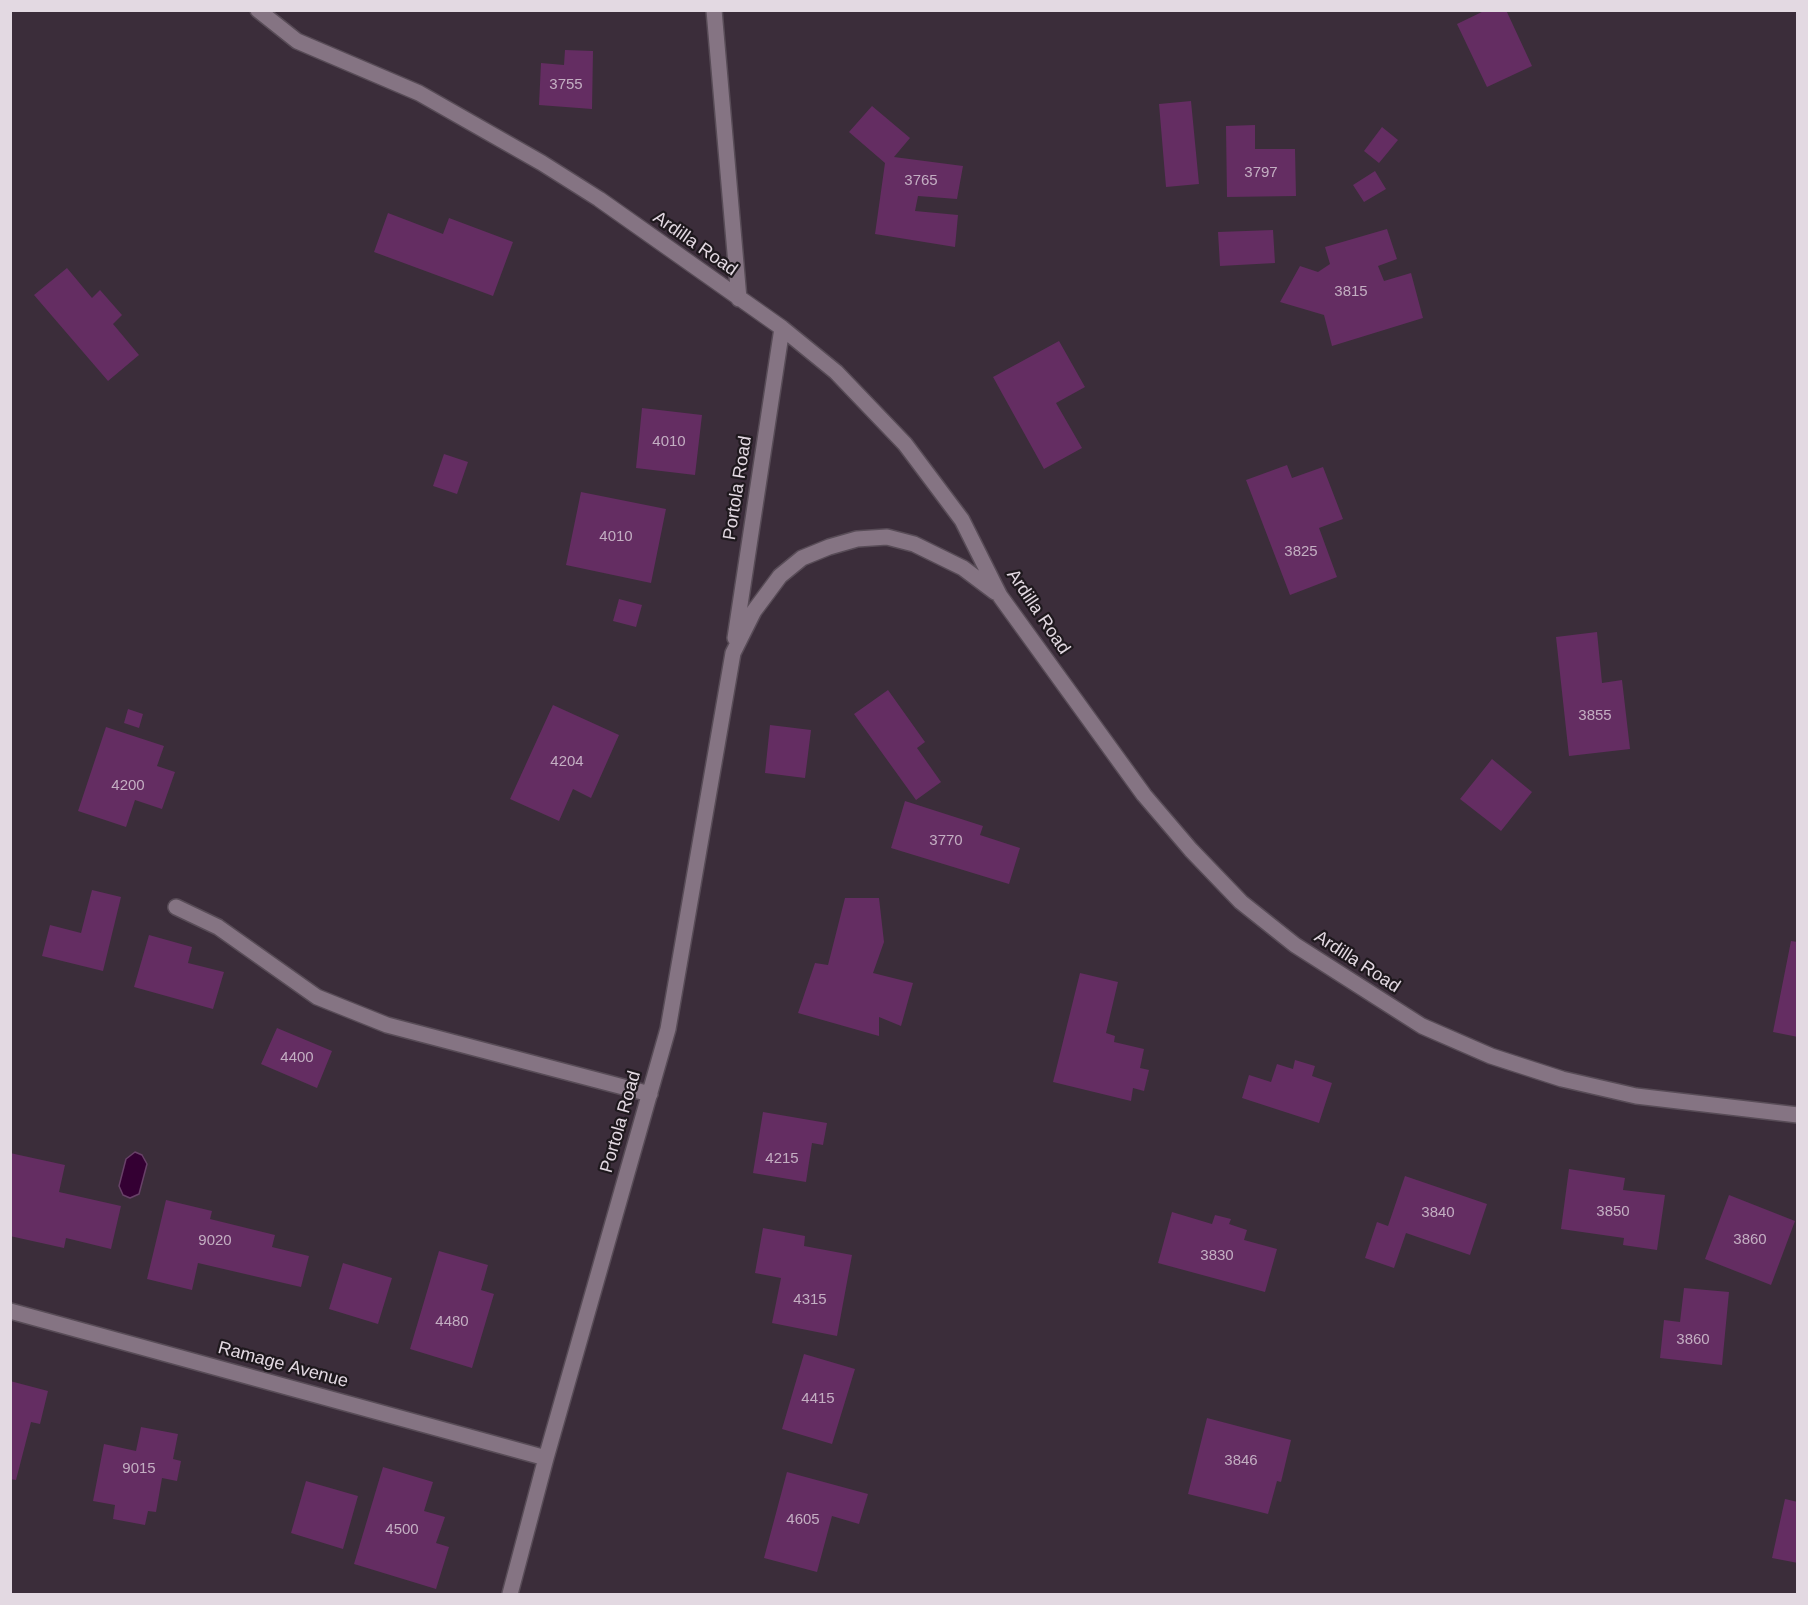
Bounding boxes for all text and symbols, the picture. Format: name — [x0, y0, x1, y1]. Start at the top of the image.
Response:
house number: 3755 — [549, 76, 583, 94]
house number: 3797 — [1244, 164, 1278, 182]
house number: 3765 — [904, 172, 938, 190]
street label: Ardilla Road — [649, 207, 741, 281]
house number: 3815 — [1334, 283, 1368, 301]
house number: 4010 — [652, 433, 686, 451]
street label: Portola Road — [719, 434, 757, 542]
house number: 4010 — [599, 528, 633, 546]
house number: 3825 — [1284, 543, 1318, 561]
street label: Ardilla Road — [1002, 565, 1074, 659]
house number: 3855 — [1578, 707, 1612, 725]
house number: 4204 — [550, 753, 584, 771]
house number: 4200 — [111, 777, 145, 795]
house number: 3770 — [929, 832, 963, 850]
street label: Ardilla Road — [1310, 926, 1404, 998]
house number: 4400 — [280, 1049, 314, 1067]
street label: Portola Road — [596, 1069, 646, 1175]
house number: 4215 — [765, 1150, 799, 1168]
house number: 3850 — [1596, 1203, 1630, 1221]
house number: 3840 — [1421, 1204, 1455, 1222]
house number: 3860 — [1733, 1231, 1767, 1249]
house number: 9020 — [198, 1232, 232, 1250]
house number: 3830 — [1200, 1247, 1234, 1265]
house number: 4315 — [793, 1291, 827, 1309]
house number: 4480 — [435, 1313, 469, 1331]
house number: 3860 — [1676, 1331, 1710, 1349]
street label: Ramage Avenue — [216, 1337, 350, 1393]
house number: 4415 — [801, 1390, 835, 1408]
house number: 3846 — [1224, 1452, 1258, 1470]
house number: 9015 — [122, 1460, 156, 1478]
house number: 4605 — [786, 1511, 820, 1529]
house number: 4500 — [385, 1521, 419, 1539]

